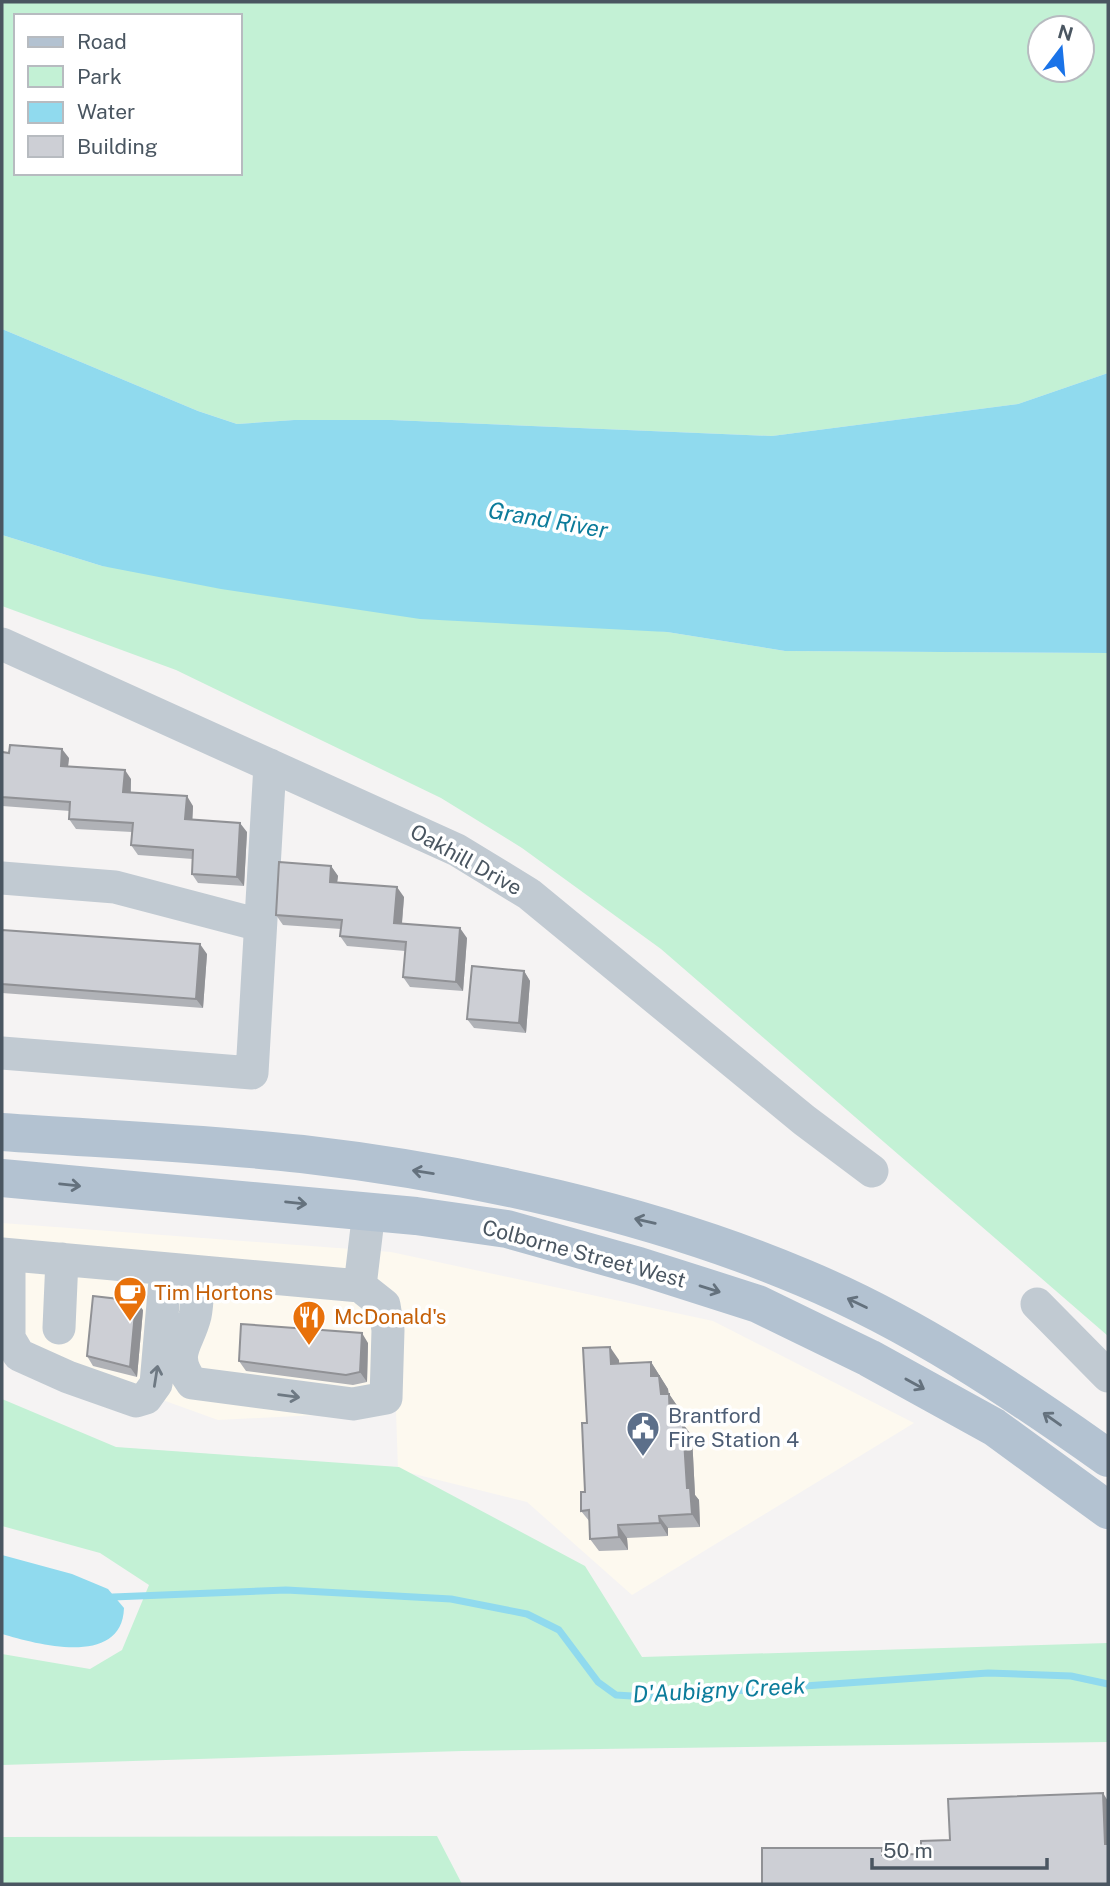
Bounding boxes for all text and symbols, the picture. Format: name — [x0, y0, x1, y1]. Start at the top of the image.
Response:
legend — [14, 14, 242, 175]
north arrow — [1026, 14, 1096, 84]
text: N — [1056, 20, 1076, 45]
text: Road — [77, 29, 127, 54]
text: Park — [77, 64, 122, 89]
text: Water — [77, 99, 135, 124]
text: Building — [77, 134, 158, 159]
water label: Grand River — [486, 496, 610, 543]
street label: Oakhill Drive — [406, 819, 526, 901]
one-way arrow — [412, 1166, 435, 1179]
one-way arrow — [58, 1179, 80, 1192]
one-way arrow — [285, 1197, 307, 1210]
street label: Colborne Street West — [480, 1214, 689, 1293]
one-way arrow — [634, 1214, 657, 1227]
cafe icon: Tim Hortons — [111, 1274, 149, 1323]
place label: Tim Hortons — [154, 1280, 273, 1305]
one-way arrow — [698, 1284, 720, 1296]
one-way arrow — [847, 1296, 868, 1310]
restaurant icon: McDonald's — [290, 1298, 328, 1347]
place label: McDonald's — [334, 1304, 446, 1329]
one-way arrow — [150, 1365, 163, 1388]
one-way arrow — [905, 1377, 925, 1391]
one-way arrow — [277, 1390, 300, 1403]
place label: Brantford Fire Station 4 — [668, 1403, 799, 1452]
public building icon: Brantford Fire Station 4 — [624, 1409, 662, 1458]
one-way arrow — [1043, 1412, 1062, 1426]
water label: D'Aubigny Creek — [632, 1671, 807, 1708]
scale bar — [872, 1826, 1047, 1870]
text: 50 m — [883, 1838, 933, 1863]

